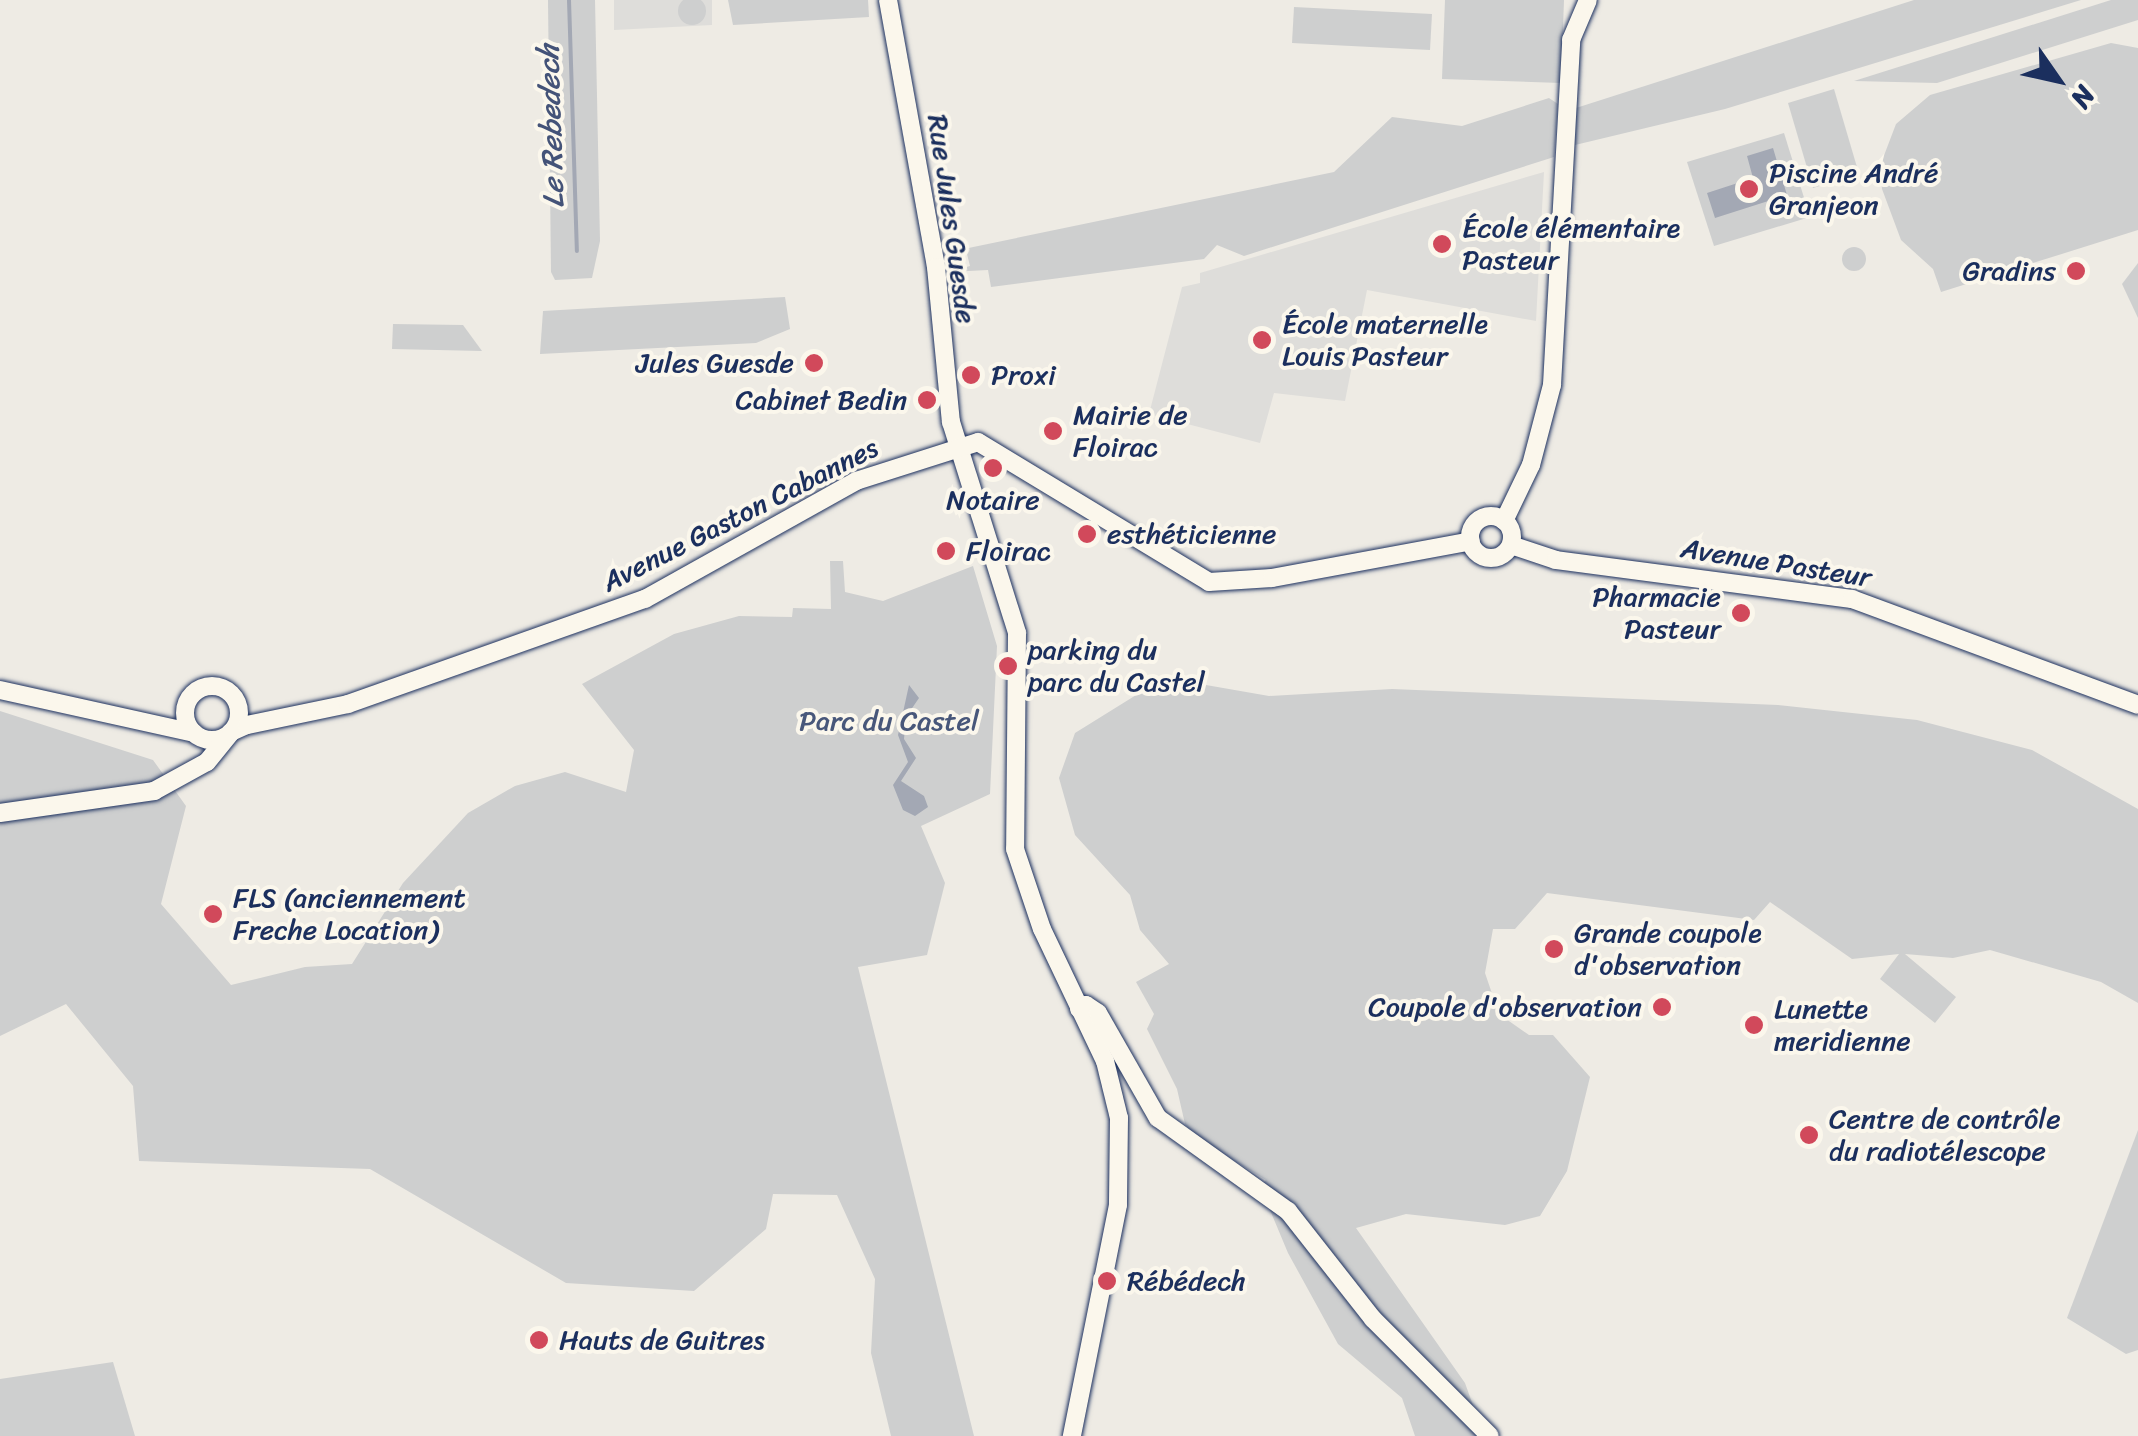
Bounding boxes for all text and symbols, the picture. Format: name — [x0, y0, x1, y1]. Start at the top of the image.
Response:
north arrow — [2008, 30, 2108, 130]
water label: Le Rebedech — [530, 44, 572, 208]
text: N — [2058, 75, 2109, 119]
street label: Rue Jules Guesde — [921, 112, 983, 326]
place label: Piscine André Granjeon — [1769, 156, 1938, 222]
marker: Piscine André Granjeon — [1738, 178, 1760, 200]
place label: École élémentaire Pasteur — [1462, 211, 1683, 277]
marker: École élémentaire Pasteur — [1431, 233, 1453, 255]
place label: Gradins — [1962, 254, 2056, 288]
marker: Gradins — [2065, 260, 2087, 282]
place label: École maternelle Louis Pasteur — [1282, 307, 1488, 373]
marker: École maternelle Louis Pasteur — [1251, 329, 1273, 351]
place label: Jules Guesde — [635, 346, 794, 380]
marker: Jules Guesde — [803, 352, 825, 374]
place label: Proxi — [991, 358, 1056, 392]
marker: Proxi — [960, 364, 982, 386]
place label: Cabinet Bedin — [736, 383, 907, 417]
marker: Cabinet Bedin — [916, 389, 938, 411]
place label: Mairie de Floirac — [1073, 398, 1188, 464]
marker: Mairie de Floirac — [1042, 420, 1064, 442]
street label: Avenue Gaston Cabannes — [595, 430, 885, 600]
marker: Notaire — [982, 457, 1004, 479]
place label: Notaire — [946, 483, 1040, 517]
place label: esthéticienne — [1107, 517, 1276, 551]
marker: esthéticienne — [1076, 523, 1098, 545]
street label: Avenue Pasteur — [1678, 531, 1874, 595]
place label: Floirac — [966, 534, 1051, 568]
marker: Floirac — [935, 540, 957, 562]
place label: Pharmacie Pasteur — [1592, 580, 1721, 646]
marker: Pharmacie Pasteur — [1730, 602, 1752, 624]
place label: parking du parc du Castel — [1028, 633, 1206, 699]
marker: parking du parc du Castel — [997, 655, 1019, 677]
park label: Parc du Castel — [799, 704, 979, 738]
place label: FLS (anciennement Freche Location) — [233, 881, 466, 947]
marker: FLS (anciennement Freche Location) — [202, 903, 224, 925]
place label: Grande coupole d'observation — [1574, 916, 1763, 982]
marker: Grande coupole d'observation — [1543, 938, 1565, 960]
place label: Coupole d'observation — [1370, 990, 1642, 1024]
place label: Lunette meridienne — [1774, 992, 1911, 1058]
marker: Coupole d'observation — [1651, 996, 1673, 1018]
marker: Lunette meridienne — [1743, 1014, 1765, 1036]
place label: Centre de contrôle du radiotélescope — [1829, 1102, 2060, 1168]
marker: Centre de contrôle du radiotélescope — [1798, 1124, 1820, 1146]
place label: Rébédech — [1127, 1264, 1246, 1298]
marker: Rébédech — [1096, 1270, 1118, 1292]
place label: Hauts de Guitres — [559, 1323, 766, 1357]
marker: Hauts de Guitres — [528, 1329, 550, 1351]

